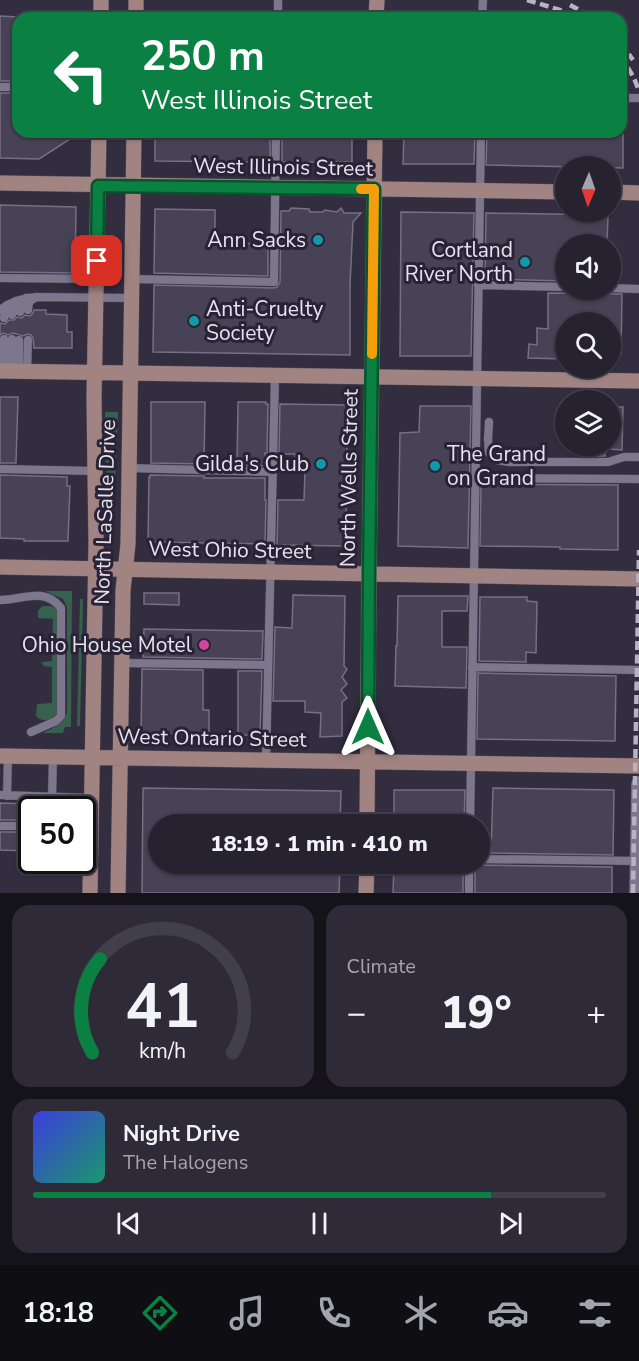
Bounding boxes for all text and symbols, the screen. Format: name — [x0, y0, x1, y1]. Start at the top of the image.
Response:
text: 250 m — [141, 28, 265, 85]
icon: left — [42, 36, 120, 114]
text: West Illinois Street — [141, 82, 372, 119]
street label: West Illinois Street — [193, 151, 374, 183]
north arrow — [555, 156, 621, 222]
map controls — [555, 156, 621, 456]
place label: Ann Sacks — [207, 226, 306, 254]
marker: Ann Sacks — [311, 233, 325, 247]
button: sound — [555, 234, 621, 300]
pin — [71, 235, 122, 286]
place label: Cortland River North — [405, 236, 513, 288]
icon: arrive — [80, 244, 113, 277]
marker: Cortland River North — [518, 255, 532, 269]
place label: Anti-Cruelty Society — [206, 295, 323, 347]
button: search — [555, 312, 621, 378]
marker: Anti-Cruelty Society — [187, 314, 201, 328]
street label: North Wells Street — [333, 388, 365, 567]
button: layers — [555, 390, 621, 456]
street label: North LaSalle Drive — [88, 419, 122, 605]
place label: The Grand on Grand — [447, 440, 546, 492]
place label: Gilda's Club — [195, 450, 309, 478]
marker: Gilda's Club — [314, 457, 328, 471]
marker: The Grand on Grand — [428, 459, 442, 473]
street label: West Ohio Street — [148, 535, 312, 565]
place label: Ohio House Motel — [22, 631, 193, 659]
marker: Ohio House Motel — [197, 638, 211, 652]
position arrow — [336, 695, 400, 759]
street label: West Ontario Street — [117, 722, 307, 754]
speed limit sign: 50 — [18, 796, 96, 874]
text: 18:19 · 1 min · 410 m — [210, 829, 428, 859]
text: Climate — [347, 953, 416, 980]
text: 41 — [125, 964, 200, 1049]
text: 19° — [441, 983, 512, 1044]
text: − — [347, 991, 366, 1036]
text: + — [586, 991, 606, 1036]
text: km/h — [139, 1036, 186, 1066]
text: Night Drive — [123, 1119, 240, 1149]
text: The Halogens — [123, 1149, 248, 1176]
icon: previous — [112, 1207, 145, 1240]
icon: pause — [303, 1207, 336, 1240]
icon: next — [494, 1207, 527, 1240]
icon: directions — [139, 1292, 181, 1334]
icon: music — [226, 1292, 268, 1334]
icon: phone — [313, 1292, 355, 1334]
icon: climate — [400, 1292, 442, 1334]
icon: car — [487, 1292, 529, 1334]
icon: filters — [574, 1292, 616, 1334]
text: 18:18 — [23, 1295, 94, 1332]

